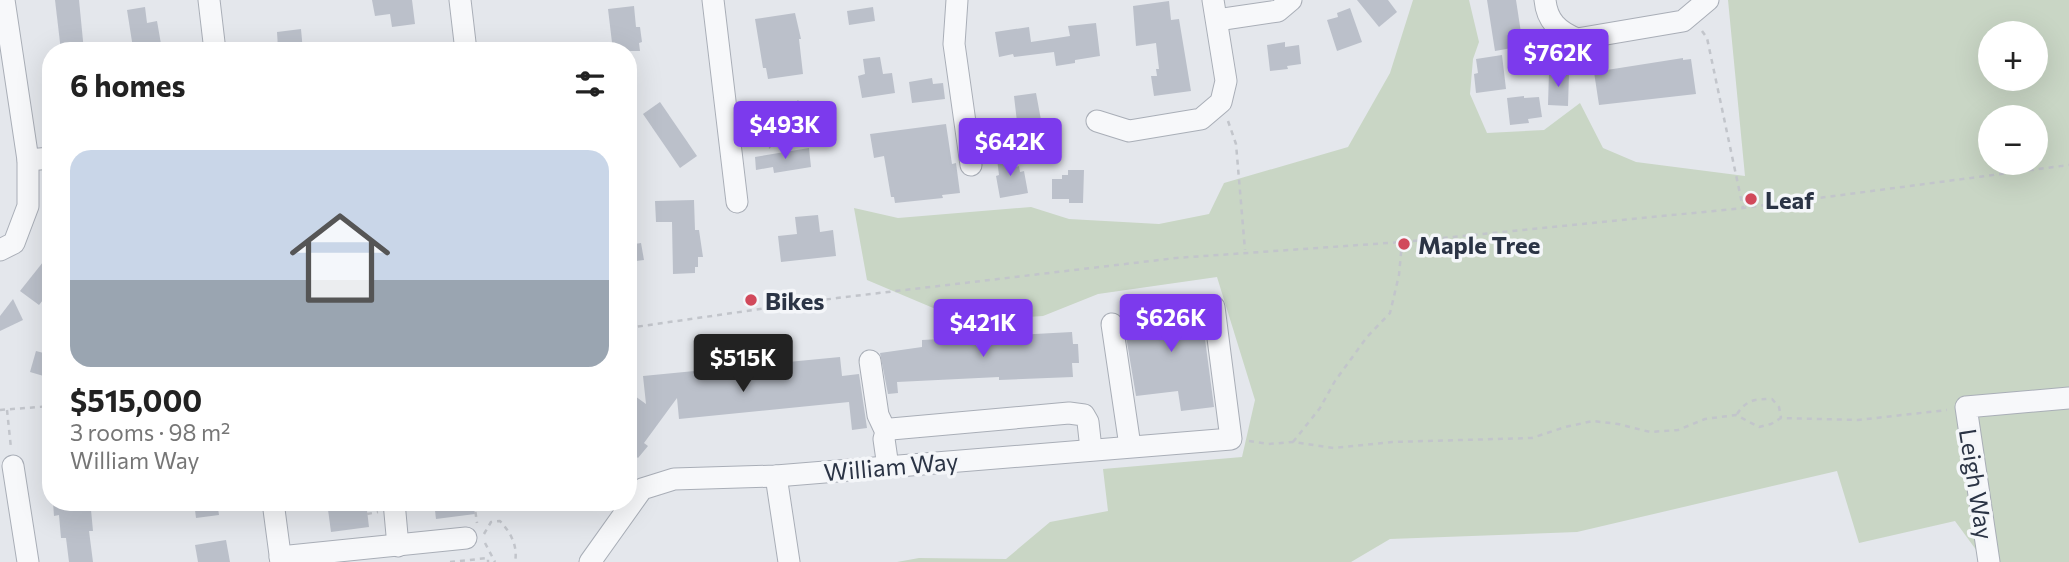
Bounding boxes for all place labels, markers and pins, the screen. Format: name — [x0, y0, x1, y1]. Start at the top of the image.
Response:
pin: $762K — [1509, 29, 1607, 89]
pin: $493K — [736, 102, 834, 161]
pin: $642K — [961, 118, 1059, 178]
place label: Leaf — [1765, 185, 1814, 214]
marker: Leaf — [1743, 191, 1759, 207]
place label: Maple Tree — [1418, 230, 1540, 259]
marker: Maple Tree — [1396, 236, 1412, 252]
place label: Bikes — [765, 286, 825, 315]
marker: Bikes — [743, 292, 759, 308]
pin: $626K — [1122, 294, 1220, 354]
pin: $421K — [934, 300, 1032, 359]
pin: $515K — [694, 334, 792, 394]

